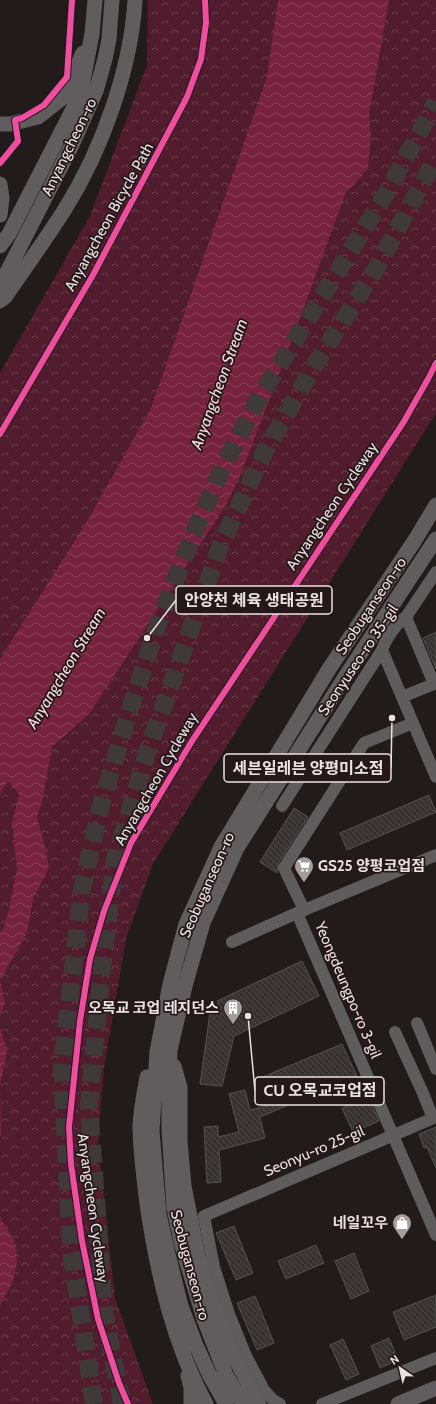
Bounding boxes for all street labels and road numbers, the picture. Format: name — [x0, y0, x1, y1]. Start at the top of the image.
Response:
street label: Anyangcheon-ro — [38, 95, 100, 199]
street label: Anyangcheon Bicycle Path — [61, 140, 157, 294]
street label: Anyangcheon Cycleway — [282, 438, 382, 573]
street label: Seobuganseon-ro — [332, 554, 410, 658]
street label: Seonyuseo-ro 35-gil — [314, 601, 402, 719]
street label: Anyangcheon Cycleway — [111, 709, 202, 849]
street label: Seobuganseon-ro — [176, 829, 238, 941]
street label: Yeongdeungpo-ro 3-gil — [311, 918, 385, 1062]
street label: Seonyu-ro 25-gil — [261, 1122, 367, 1180]
street label: Anyangcheon Cycleway — [74, 1132, 112, 1284]
street label: Seobuganseon-ro — [167, 1208, 213, 1322]

